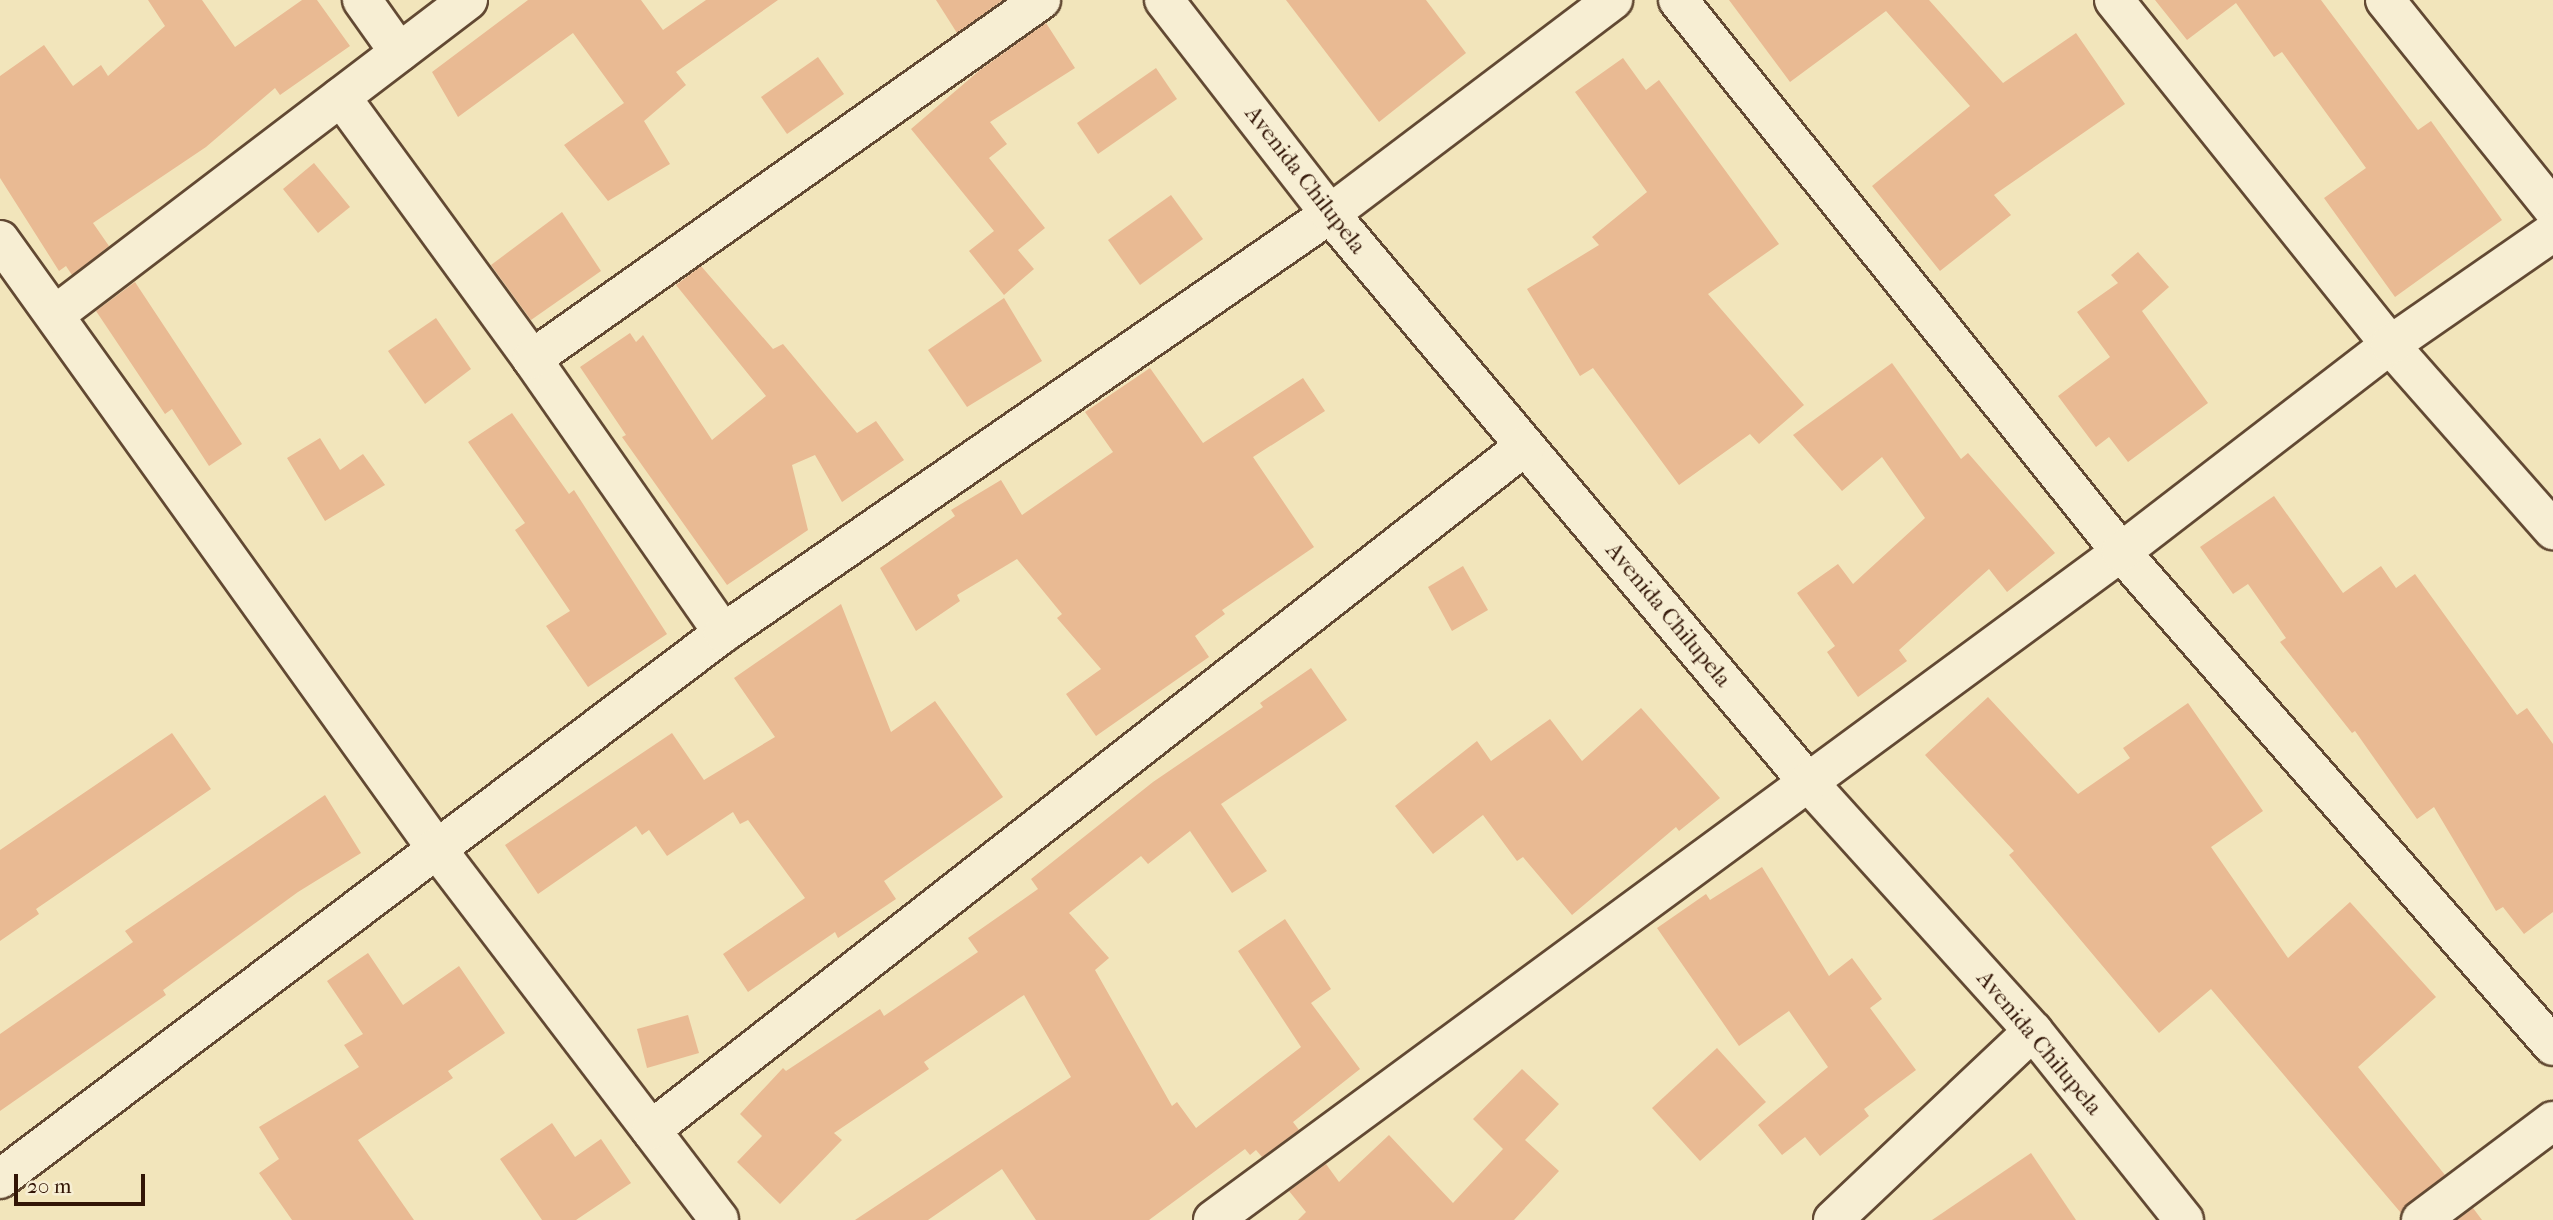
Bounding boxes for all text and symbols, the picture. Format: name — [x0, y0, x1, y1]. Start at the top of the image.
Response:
street label: Avenida Chilupela — [1239, 101, 1371, 259]
street label: Avenida Chilupela — [1600, 537, 1736, 693]
street label: Avenida Chilupela — [1971, 965, 2107, 1121]
scale bar — [18, 1160, 149, 1204]
text: 20 m — [27, 1174, 71, 1198]

